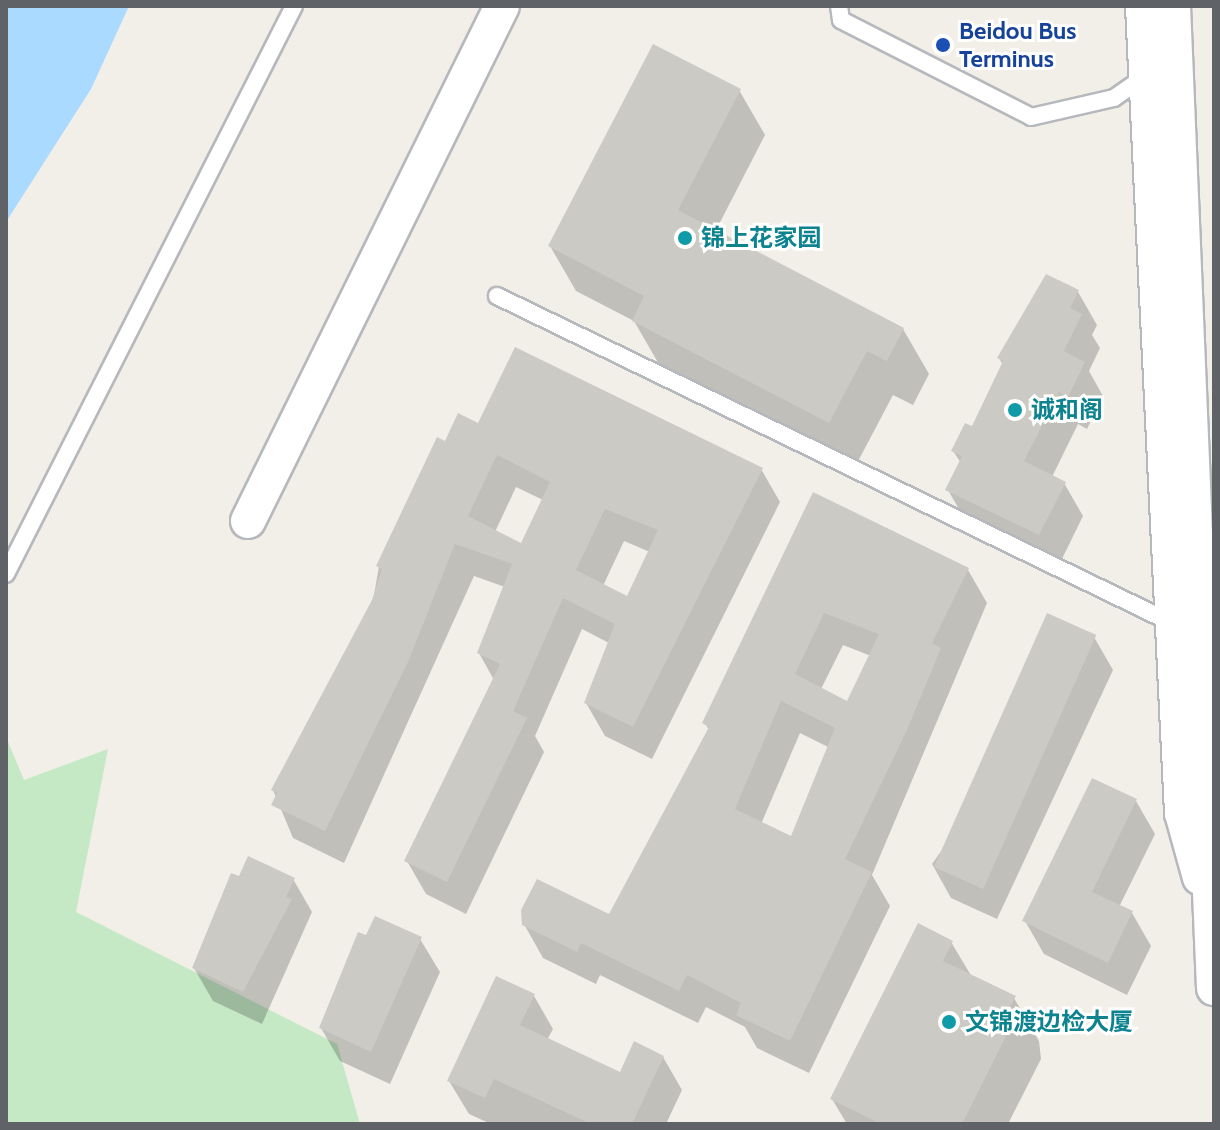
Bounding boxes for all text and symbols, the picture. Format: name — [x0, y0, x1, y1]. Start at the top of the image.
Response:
place label: Beidou Bus Terminus — [959, 17, 1076, 73]
marker: Beidou Bus Terminus — [934, 36, 952, 54]
place label: 锦上花家园 — [701, 224, 821, 252]
marker: 锦上花家园 — [676, 229, 694, 247]
place label: 诚和阁 — [1031, 396, 1103, 424]
marker: 诚和阁 — [1006, 401, 1024, 419]
place label: 文锦渡边检大厦 — [965, 1008, 1133, 1036]
marker: 文锦渡边检大厦 — [940, 1013, 958, 1031]

